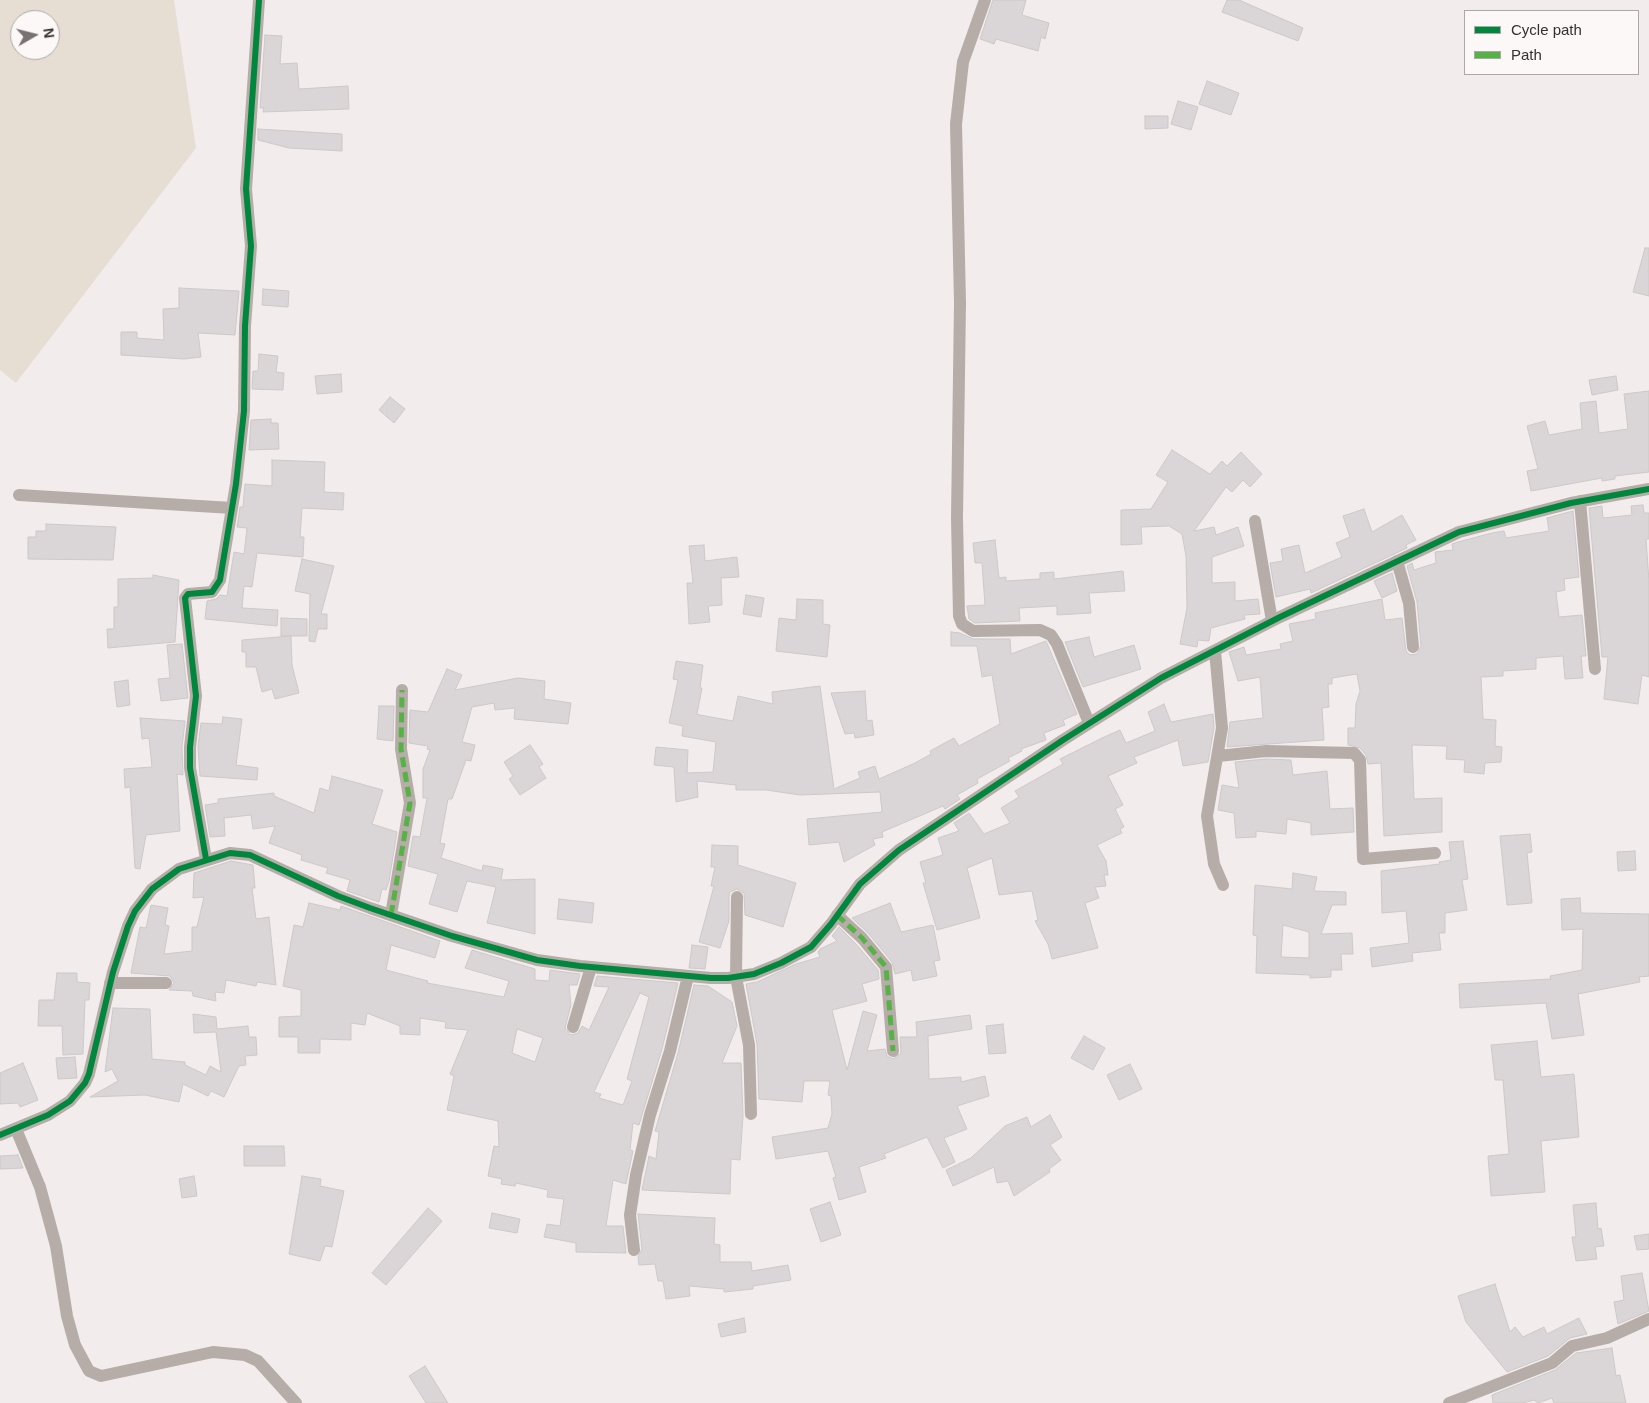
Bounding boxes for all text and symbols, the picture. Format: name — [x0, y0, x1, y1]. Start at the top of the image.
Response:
north arrow — [10, 10, 60, 60]
legend — [1464, 10, 1639, 75]
text: Cycle path — [1511, 21, 1582, 38]
text: N — [40, 27, 57, 39]
text: Path — [1511, 46, 1542, 63]

